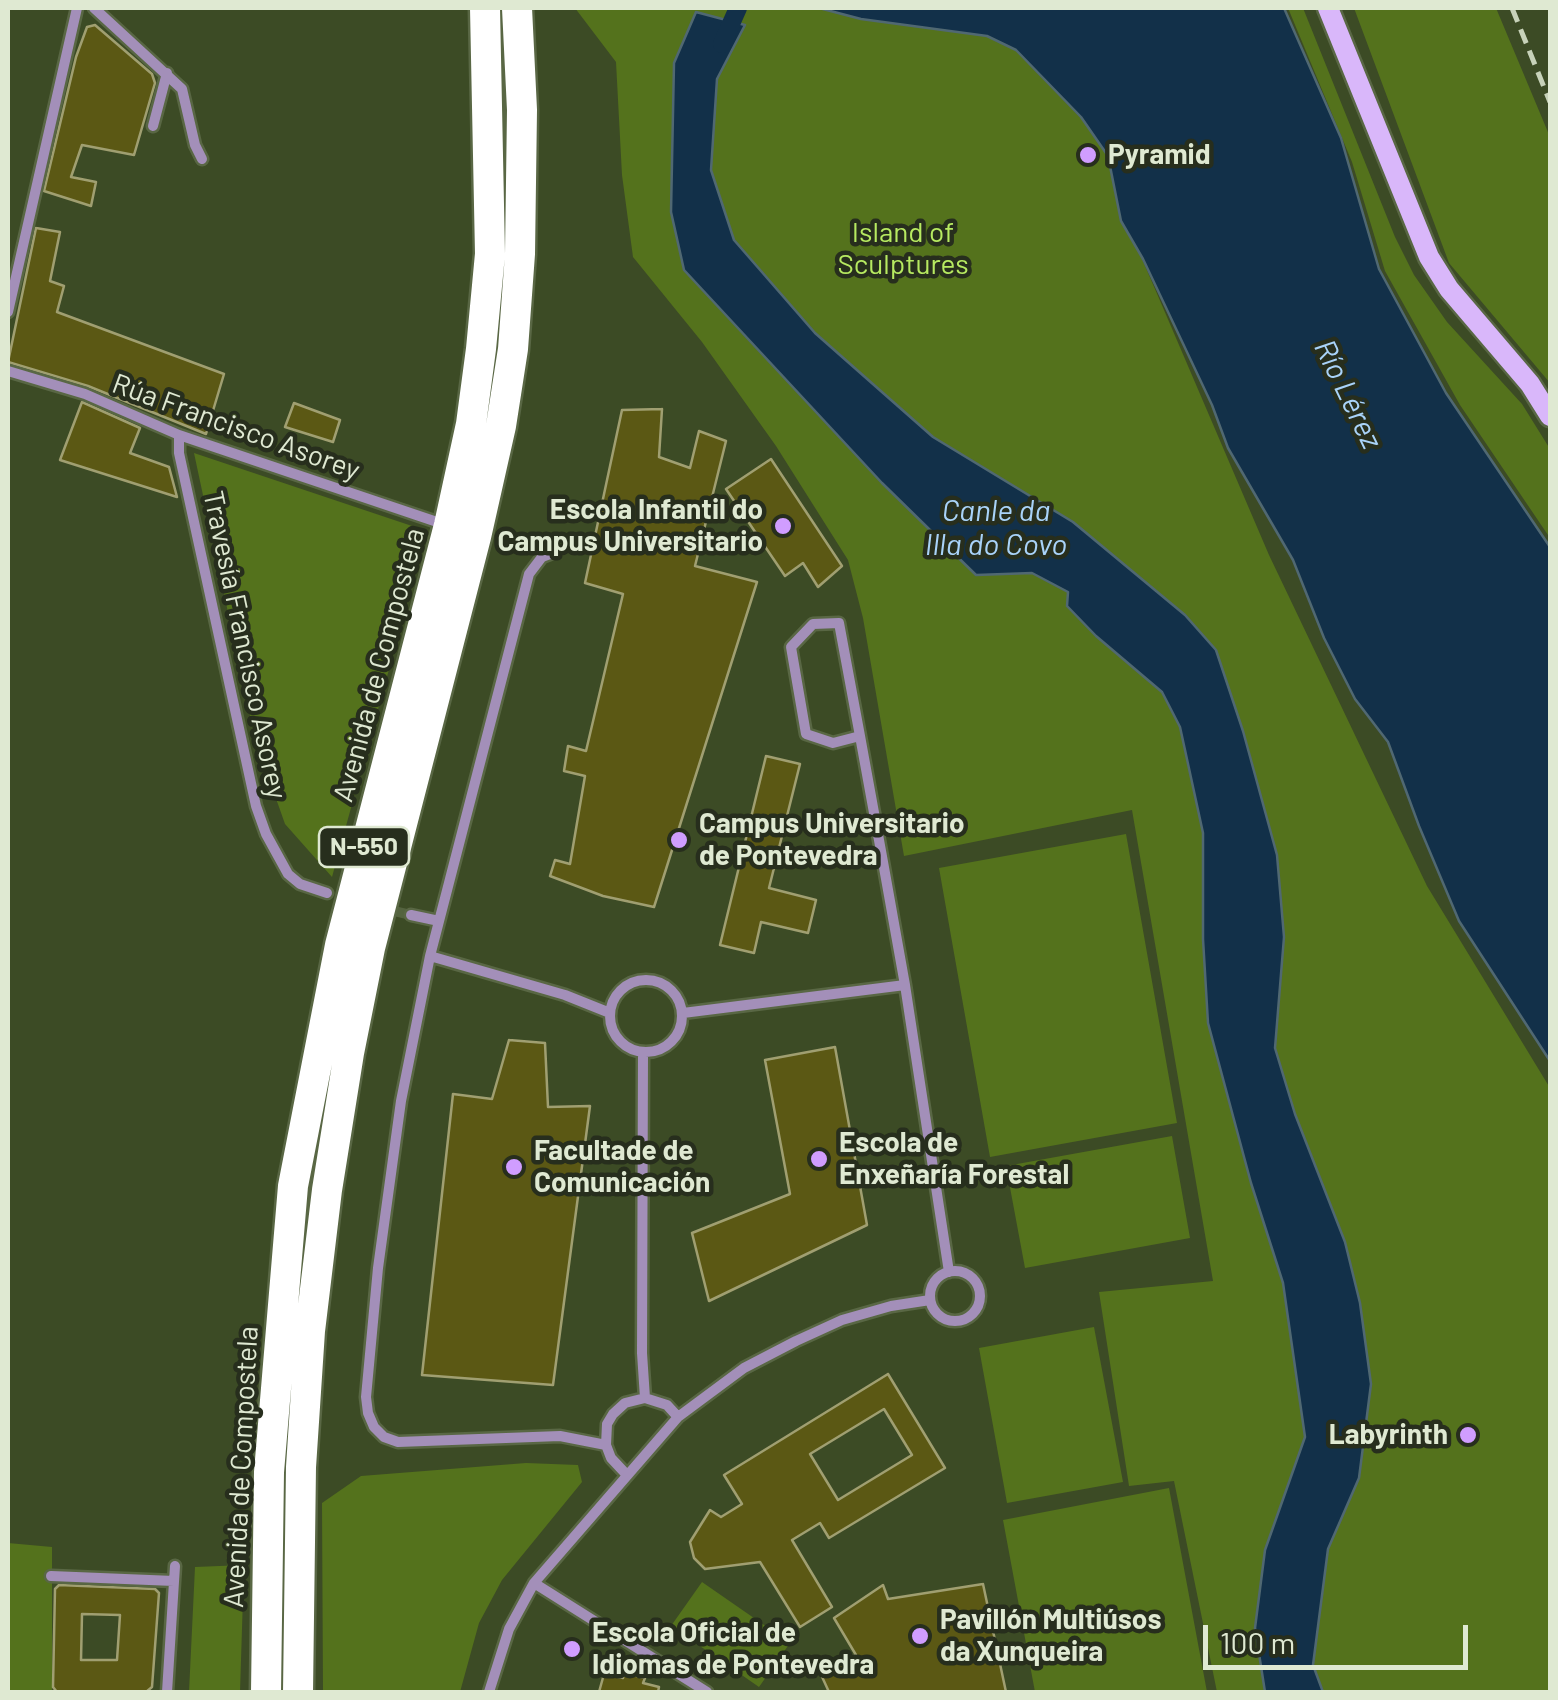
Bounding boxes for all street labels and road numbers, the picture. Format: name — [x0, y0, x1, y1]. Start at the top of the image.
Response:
street label: Rúa Francisco Asorey — [108, 367, 364, 487]
street label: Travesía Francisco Asorey — [196, 488, 294, 802]
street label: Avenida de Compostela — [326, 524, 432, 806]
road number: N-550 — [319, 827, 409, 867]
street label: Avenida de Compostela — [217, 1325, 265, 1609]

